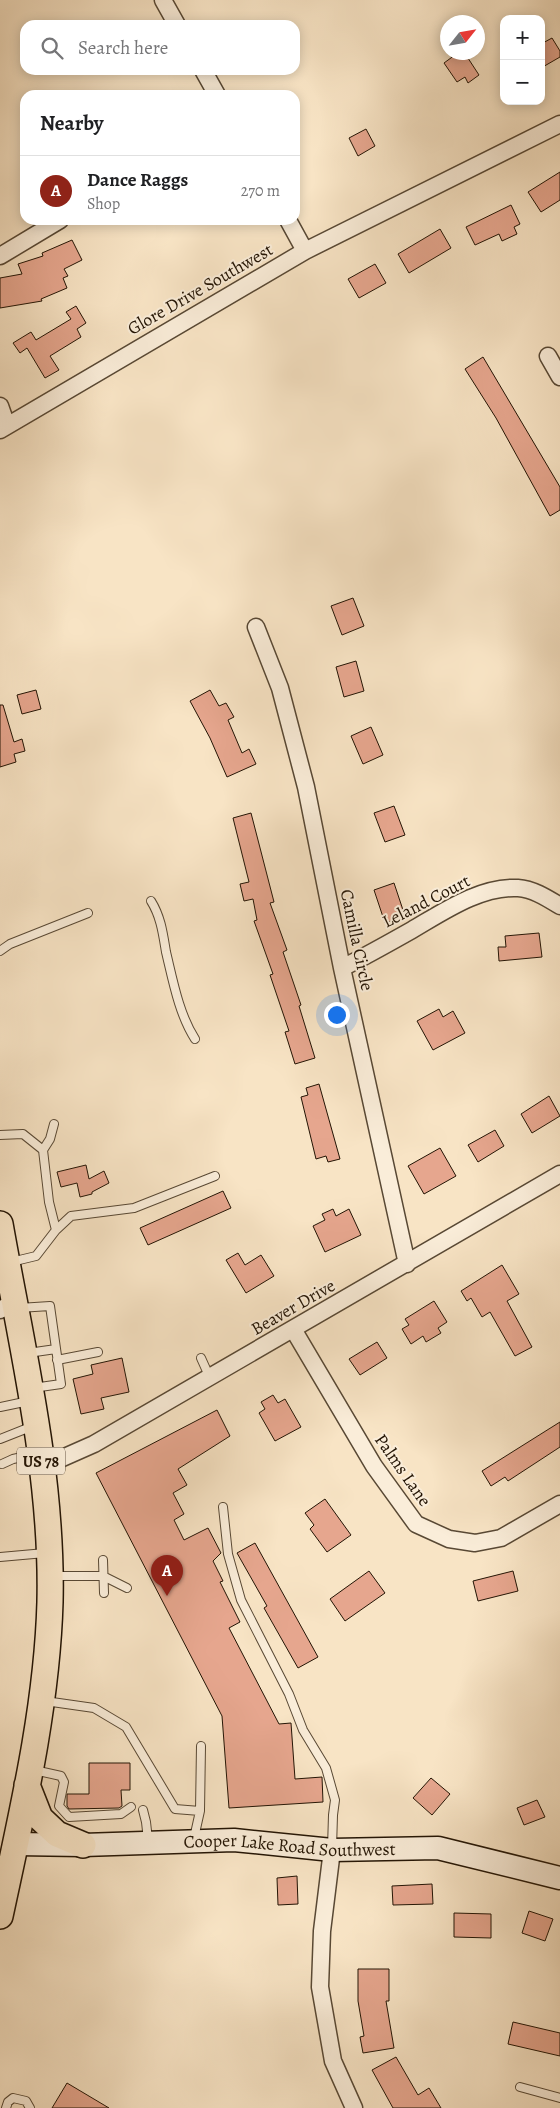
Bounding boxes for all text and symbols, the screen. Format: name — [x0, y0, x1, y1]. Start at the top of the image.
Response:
north arrow — [440, 15, 485, 60]
map controls — [500, 15, 545, 105]
button: + — [500, 15, 545, 60]
search box — [20, 20, 300, 75]
icon: search — [38, 34, 66, 62]
text: Search here — [78, 35, 168, 61]
button: − — [500, 60, 545, 105]
text: Nearby — [40, 109, 103, 137]
text: Dance Raggs — [87, 167, 188, 193]
text: A — [51, 180, 61, 202]
text: 270 m — [241, 180, 280, 202]
text: Shop — [87, 193, 120, 215]
street label: Glore Drive Southwest — [123, 238, 277, 340]
street label: Leland Court — [378, 869, 474, 933]
street label: Camilla Circle — [335, 887, 379, 993]
your location — [324, 1002, 350, 1028]
street label: Beaver Drive — [247, 1273, 339, 1341]
street label: Palms Lane — [369, 1429, 437, 1511]
road number: US 78 — [17, 1448, 65, 1474]
pin: A — [151, 1555, 183, 1596]
street label: Cooper Lake Road Southwest — [183, 1828, 396, 1862]

